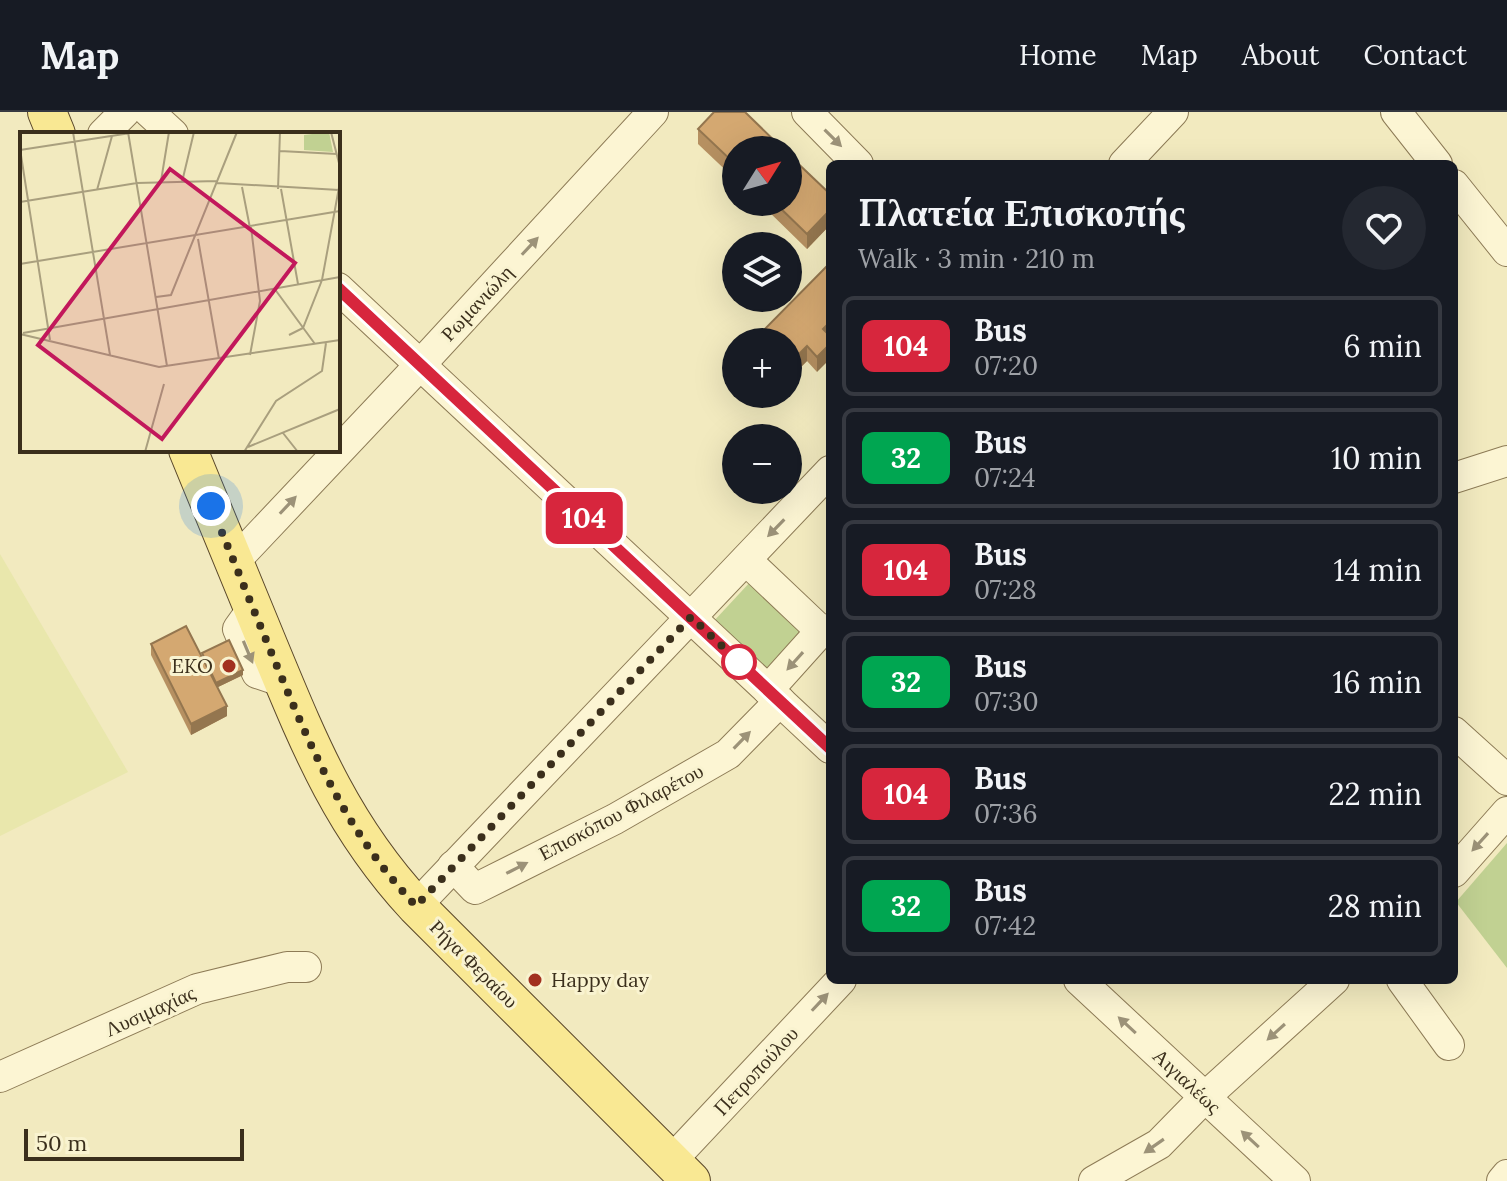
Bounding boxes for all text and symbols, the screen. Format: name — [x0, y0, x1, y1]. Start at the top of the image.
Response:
text: Map — [40, 31, 119, 79]
text: Home — [1019, 37, 1097, 73]
text: Map — [1141, 37, 1198, 73]
text: About — [1242, 37, 1319, 73]
text: Contact — [1363, 37, 1467, 73]
one-way arrow — [823, 128, 842, 147]
inset map — [20, 132, 340, 452]
north arrow — [722, 136, 802, 216]
map controls — [722, 136, 802, 504]
button: heart — [1342, 186, 1426, 270]
text: Πλατεία Επισκοπής — [858, 188, 1185, 236]
button: layers — [722, 232, 802, 312]
one-way arrow — [520, 236, 538, 255]
text: Walk · 3 min · 210 m — [858, 242, 1095, 275]
street label: Ρωμανιώλη — [435, 260, 518, 346]
text: Bus — [974, 311, 1027, 349]
text: 6 min — [1343, 327, 1422, 365]
button: + — [722, 328, 802, 408]
text: 104 — [884, 328, 928, 364]
text: 07:20 — [974, 349, 1038, 382]
text: Bus — [974, 423, 1027, 461]
button: − — [722, 424, 802, 504]
text: 10 min — [1331, 439, 1422, 477]
text: 32 — [891, 440, 921, 476]
text: 07:24 — [974, 461, 1036, 494]
your location — [191, 486, 231, 526]
line badge: 104 — [538, 492, 630, 544]
one-way arrow — [278, 496, 296, 515]
text: 104 — [562, 500, 606, 536]
one-way arrow — [767, 518, 786, 537]
text: Bus — [974, 535, 1027, 573]
text: 14 min — [1333, 551, 1422, 589]
text: 104 — [884, 552, 928, 588]
text: 07:28 — [974, 573, 1037, 606]
one-way arrow — [241, 640, 254, 664]
unlabelled marker — [722, 645, 756, 679]
text: Bus — [974, 647, 1027, 685]
one-way arrow — [786, 651, 804, 670]
place label: EKO — [172, 653, 213, 678]
marker: EKO — [220, 657, 238, 675]
text: 16 min — [1332, 663, 1422, 701]
text: 32 — [891, 664, 921, 700]
text: 07:30 — [974, 685, 1039, 718]
one-way arrow — [732, 731, 751, 750]
street label: Επισκόπου Φιλαρέτου — [534, 758, 707, 866]
text: Bus — [974, 759, 1027, 797]
text: 22 min — [1328, 775, 1422, 813]
text: 104 — [884, 776, 928, 812]
text: 07:36 — [974, 797, 1038, 830]
one-way arrow — [1472, 833, 1490, 852]
one-way arrow — [505, 862, 528, 875]
text: Bus — [974, 871, 1027, 909]
text: 28 min — [1328, 887, 1422, 925]
text: 32 — [891, 888, 921, 924]
text: 07:42 — [974, 909, 1036, 942]
street label: Ρήγα Φεραίου — [425, 914, 524, 1013]
place label: Happy day — [551, 967, 649, 992]
marker: Happy day — [526, 971, 544, 989]
street label: Λυσιμαχίας — [101, 980, 199, 1041]
one-way arrow — [811, 993, 829, 1012]
one-way arrow — [1118, 1017, 1137, 1035]
street label: Πετροπούλου — [708, 1021, 803, 1120]
one-way arrow — [1267, 1023, 1286, 1041]
street label: Αιγιαλέως — [1148, 1043, 1227, 1118]
scale bar — [24, 1125, 244, 1161]
text: 50 m — [36, 1129, 87, 1157]
one-way arrow — [1240, 1131, 1259, 1149]
one-way arrow — [1143, 1137, 1165, 1153]

